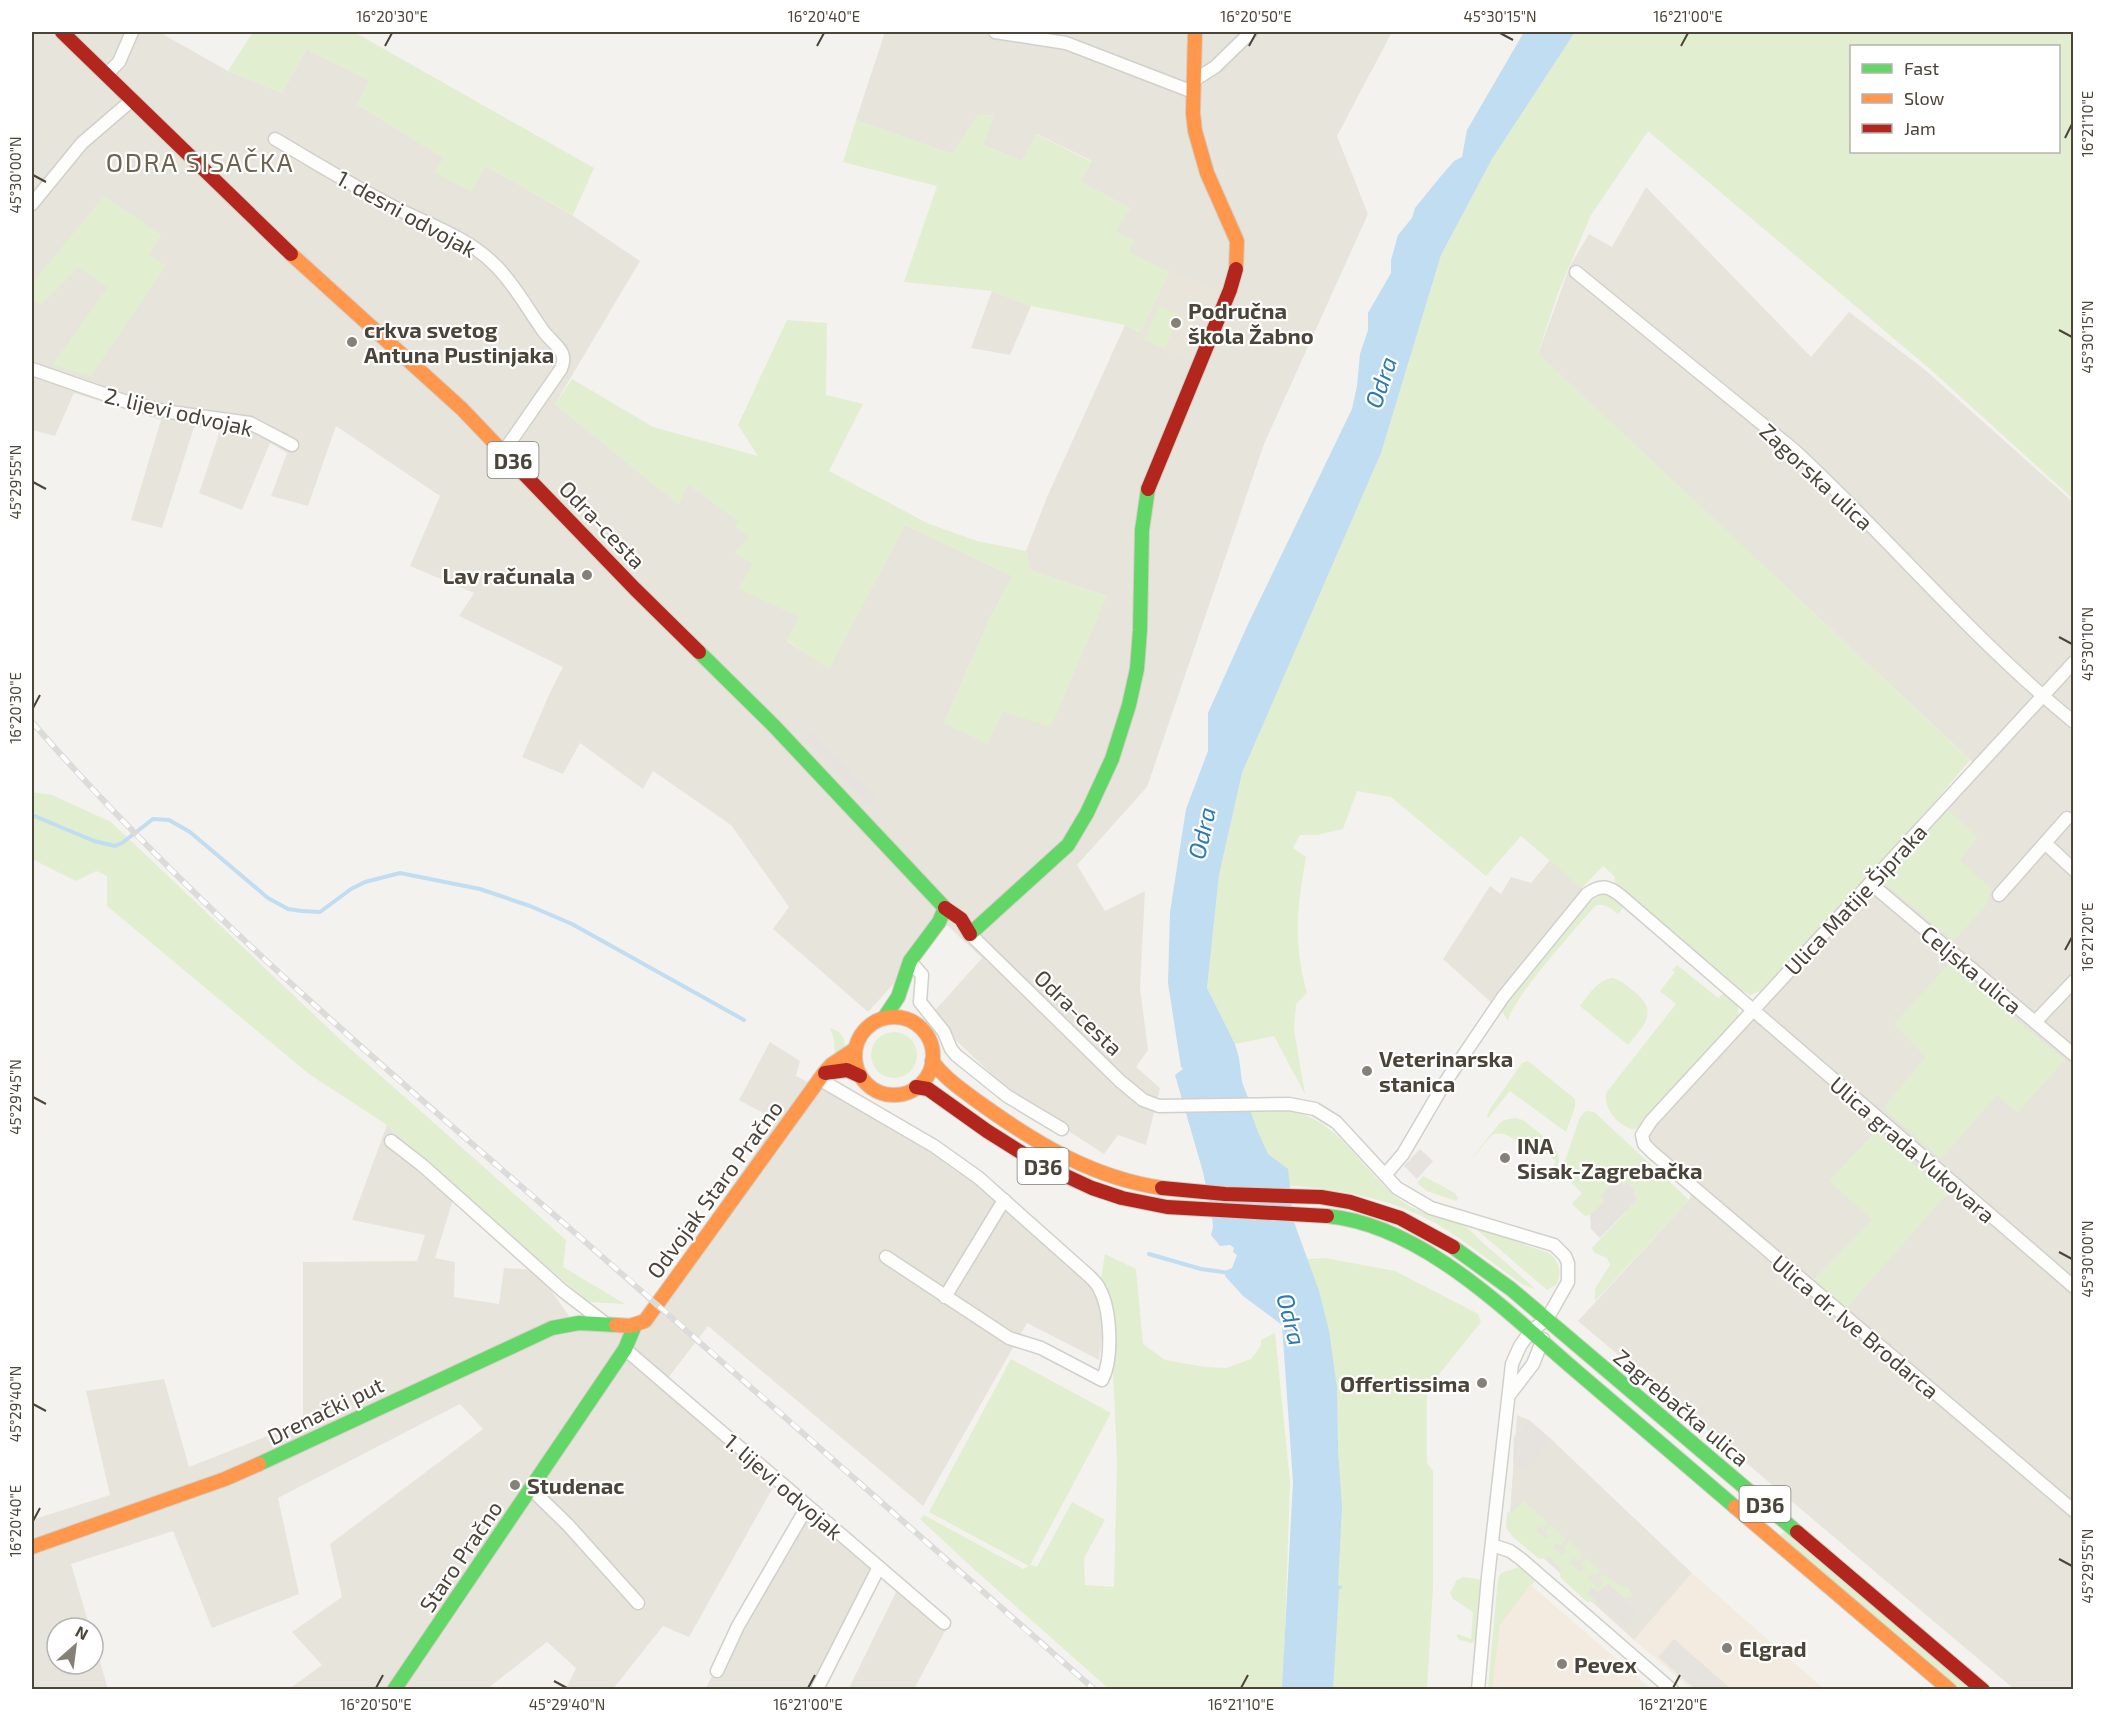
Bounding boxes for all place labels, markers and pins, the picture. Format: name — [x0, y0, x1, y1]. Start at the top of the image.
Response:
place label: Područna škola Žabno — [1188, 297, 1314, 348]
place label: crkva svetog Antuna Pustinjaka — [364, 316, 554, 367]
marker: Područna škola Žabno — [1169, 316, 1183, 330]
marker: crkva svetog Antuna Pustinjaka — [345, 335, 359, 349]
place label: Lav računala — [442, 562, 575, 588]
marker: Lav računala — [580, 568, 594, 582]
place label: Veterinarska stanica — [1379, 1045, 1513, 1096]
marker: Veterinarska stanica — [1360, 1064, 1374, 1078]
place label: INA Sisak-Zagrebačka — [1517, 1132, 1703, 1183]
marker: INA Sisak-Zagrebačka — [1498, 1151, 1512, 1165]
place label: Offertissima — [1340, 1370, 1470, 1396]
marker: Offertissima — [1475, 1376, 1489, 1390]
place label: Studenac — [527, 1472, 624, 1498]
marker: Studenac — [508, 1478, 522, 1492]
place label: Elgrad — [1739, 1635, 1807, 1661]
marker: Elgrad — [1720, 1641, 1734, 1655]
place label: Pevex — [1574, 1651, 1637, 1677]
marker: Pevex — [1555, 1657, 1569, 1671]

